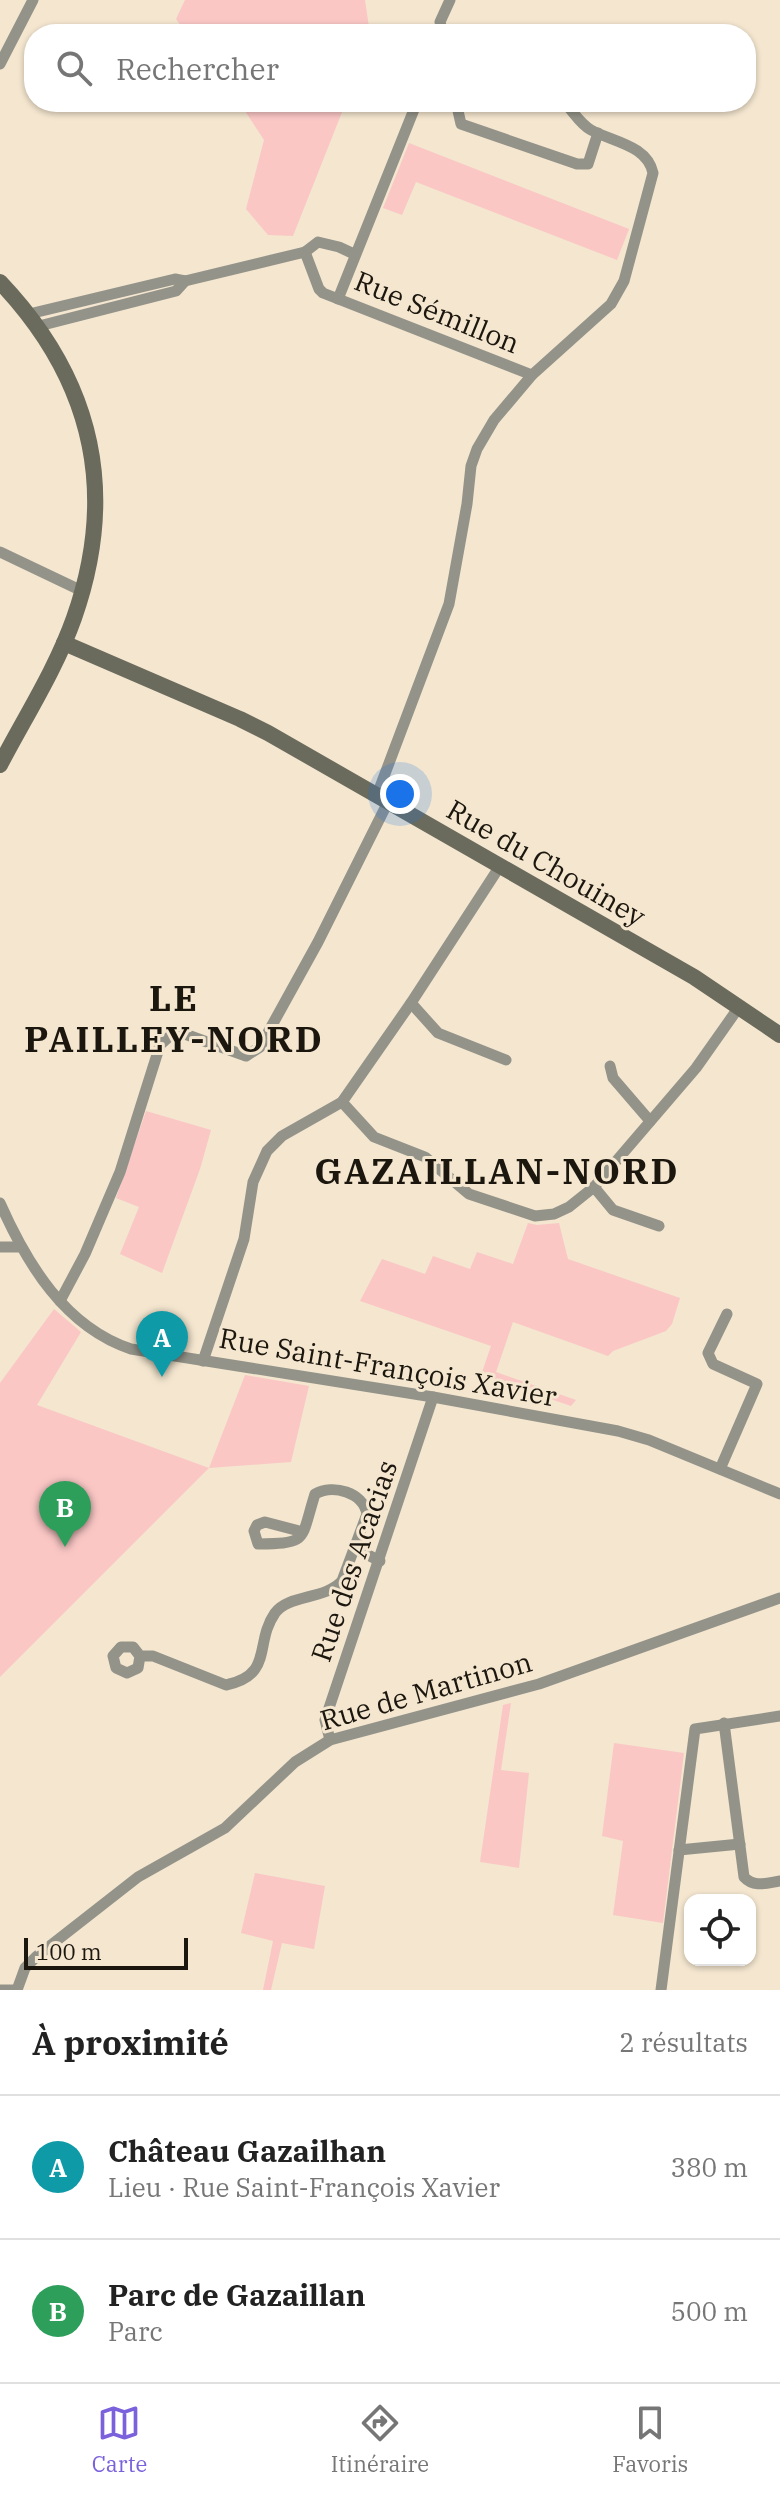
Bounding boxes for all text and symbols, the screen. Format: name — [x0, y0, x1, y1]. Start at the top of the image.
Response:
search box — [24, 24, 756, 112]
icon: search — [52, 46, 96, 90]
text: Rechercher — [116, 49, 279, 88]
street label: Rue Sémillon — [349, 262, 525, 361]
your location — [380, 774, 420, 814]
street label: Rue du Chouiney — [440, 791, 652, 935]
district label: LE PAILLEY-NORD — [24, 974, 324, 1062]
district label: GAZAILLAN-NORD — [314, 1147, 680, 1194]
pin: A — [136, 1311, 188, 1377]
street label: Rue Saint-François Xavier — [216, 1319, 560, 1415]
street label: Rue des Acacias — [302, 1455, 405, 1666]
pin: B — [39, 1481, 91, 1547]
street label: Rue de Martinon — [316, 1643, 536, 1738]
map controls — [684, 1894, 756, 1966]
button: locate — [684, 1894, 756, 1966]
scale bar — [24, 1934, 188, 1970]
text: 100 m — [36, 1937, 102, 1966]
text: À proximité — [32, 2020, 229, 2064]
text: 2 résultats — [619, 2025, 748, 2059]
text: Château Gazailhan — [108, 2131, 386, 2170]
text: A — [49, 2150, 67, 2184]
text: 380 m — [670, 2150, 748, 2184]
text: Lieu · Rue Saint-François Xavier — [108, 2170, 500, 2204]
text: Parc de Gazaillan — [108, 2275, 366, 2314]
text: B — [49, 2294, 67, 2328]
text: 500 m — [670, 2294, 748, 2328]
text: Parc — [108, 2314, 163, 2348]
tab: Carte — [92, 2401, 147, 2478]
tab: Itinéraire — [331, 2401, 429, 2478]
tab: Favoris — [612, 2401, 688, 2478]

